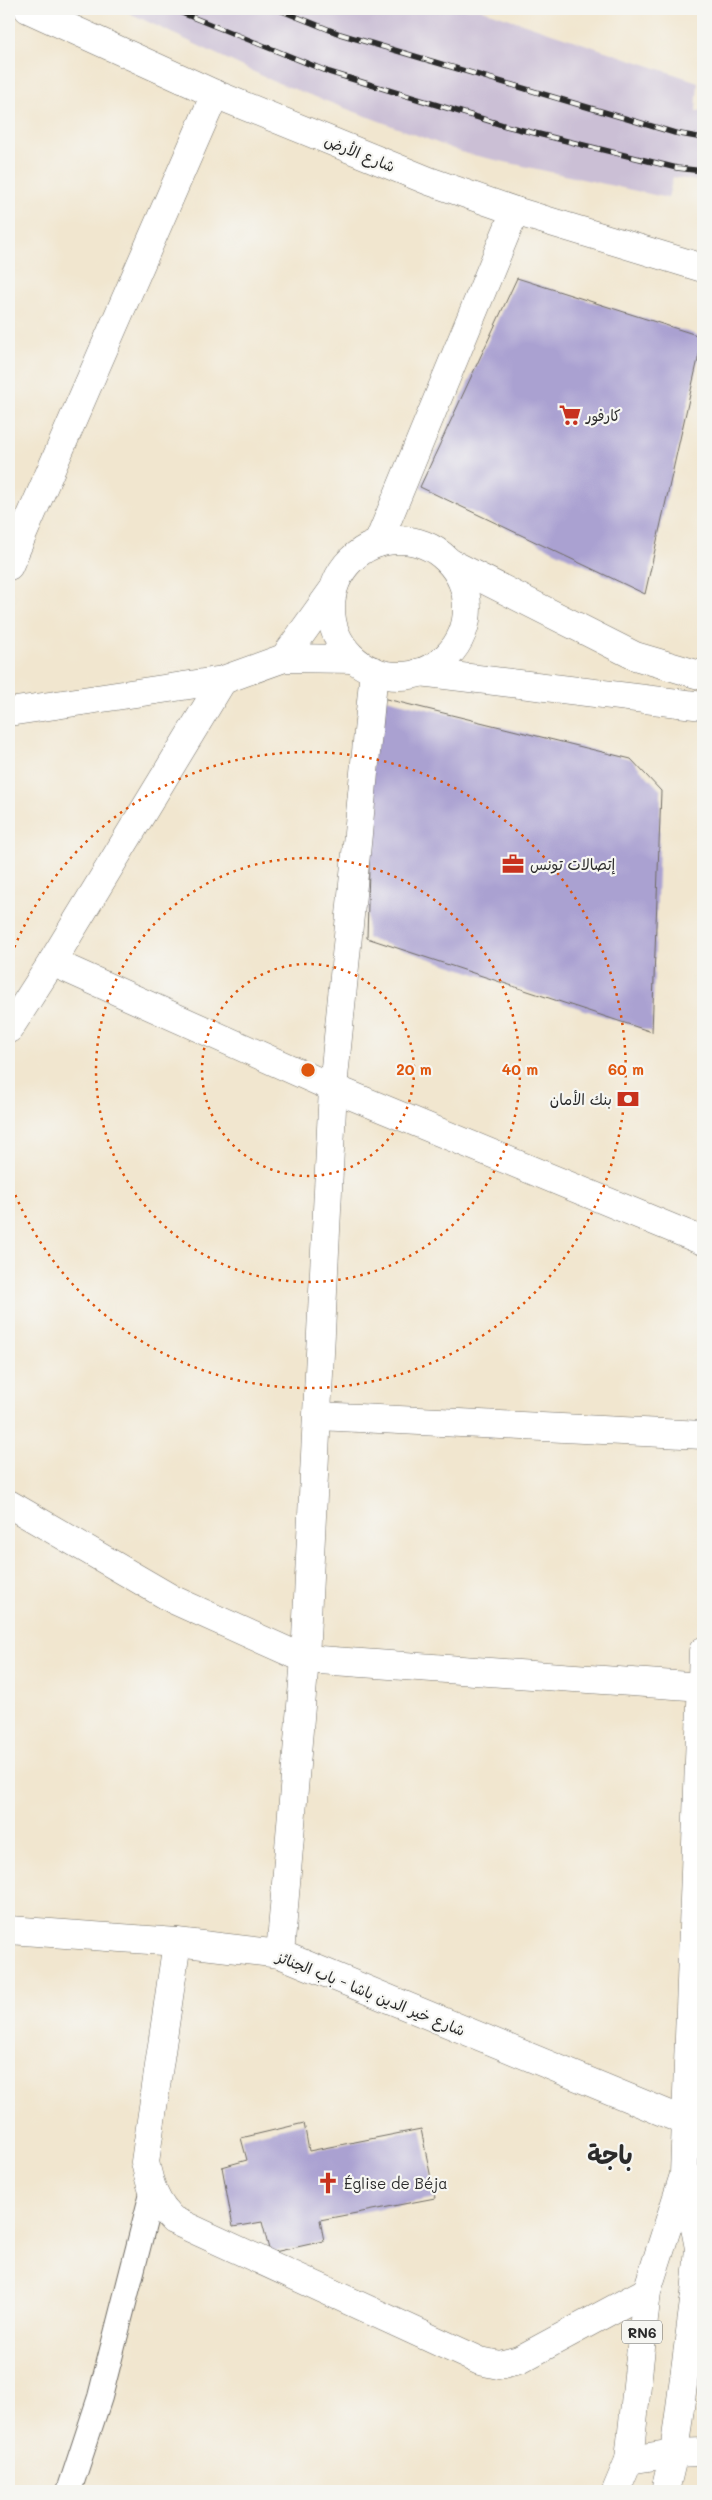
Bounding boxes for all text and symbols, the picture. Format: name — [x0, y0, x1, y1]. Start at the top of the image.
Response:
street label: شارع الأرض — [321, 130, 398, 177]
supermarket icon: كارفور — [557, 402, 583, 428]
place label: كارفور — [585, 405, 621, 426]
office icon: إتصالات تونس — [500, 851, 526, 877]
place label: إتصالات تونس — [530, 854, 616, 875]
text: 20 m — [396, 1059, 432, 1079]
text: 40 m — [502, 1059, 538, 1079]
text: 60 m — [608, 1059, 644, 1079]
centre of rings — [299, 1061, 317, 1079]
bank icon: بنك الأمان — [615, 1086, 641, 1112]
place label: بنك الأمان — [550, 1089, 612, 1109]
street label: شارع خير الدين باشا - باب الجنائز — [272, 1945, 468, 2041]
district label: باجة — [587, 2138, 633, 2171]
church icon: Église de Béja — [315, 2170, 341, 2196]
place label: Église de Béja — [344, 2173, 448, 2193]
road number: RN6 — [622, 2320, 662, 2344]

